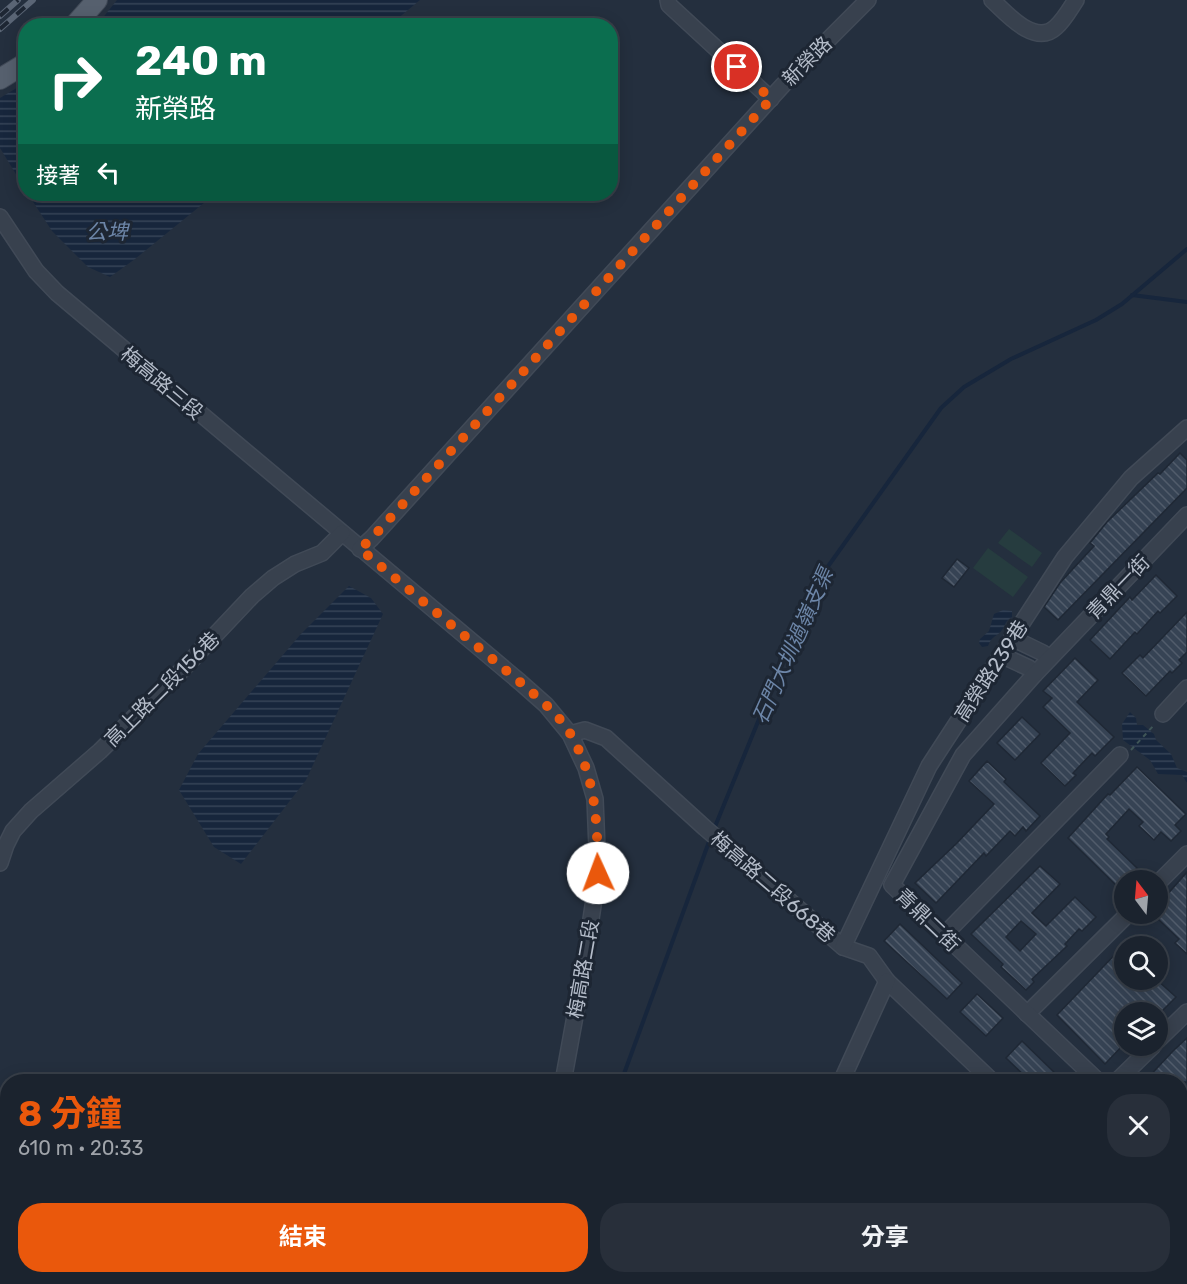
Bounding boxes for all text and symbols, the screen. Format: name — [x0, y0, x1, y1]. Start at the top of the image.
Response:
street label: 新榮路 — [777, 31, 837, 91]
text: 240 m — [135, 36, 267, 86]
pin — [711, 41, 762, 92]
icon: right — [36, 42, 114, 120]
icon: arrive — [720, 50, 753, 83]
text: 新榮路 — [135, 93, 216, 125]
icon: left — [92, 156, 125, 189]
text: 接著 — [36, 162, 80, 189]
water label: 公埤 — [86, 219, 131, 244]
street label: 梅高路三段 — [116, 342, 208, 424]
street label: 青鼎一街 — [1082, 550, 1154, 624]
water label: 石門大圳過嶺支渠 — [747, 561, 839, 728]
street label: 高榮路239巷 — [949, 616, 1033, 726]
street label: 高上路二段156巷 — [100, 627, 224, 751]
street label: 梅高路二段668巷 — [706, 826, 840, 948]
position arrow — [566, 841, 630, 905]
north arrow — [1114, 870, 1168, 924]
map controls — [1114, 870, 1168, 1056]
street label: 青鼎二街 — [891, 884, 965, 956]
street label: 梅高路二段 — [562, 918, 604, 1020]
button: search — [1114, 936, 1168, 990]
button: layers — [1114, 1002, 1168, 1056]
text: 8 分鐘 — [18, 1092, 122, 1135]
button: close — [1107, 1094, 1170, 1157]
text: 610 m · 20:33 — [18, 1136, 144, 1160]
button: 結束 — [18, 1203, 588, 1272]
button: 分享 — [600, 1203, 1170, 1272]

